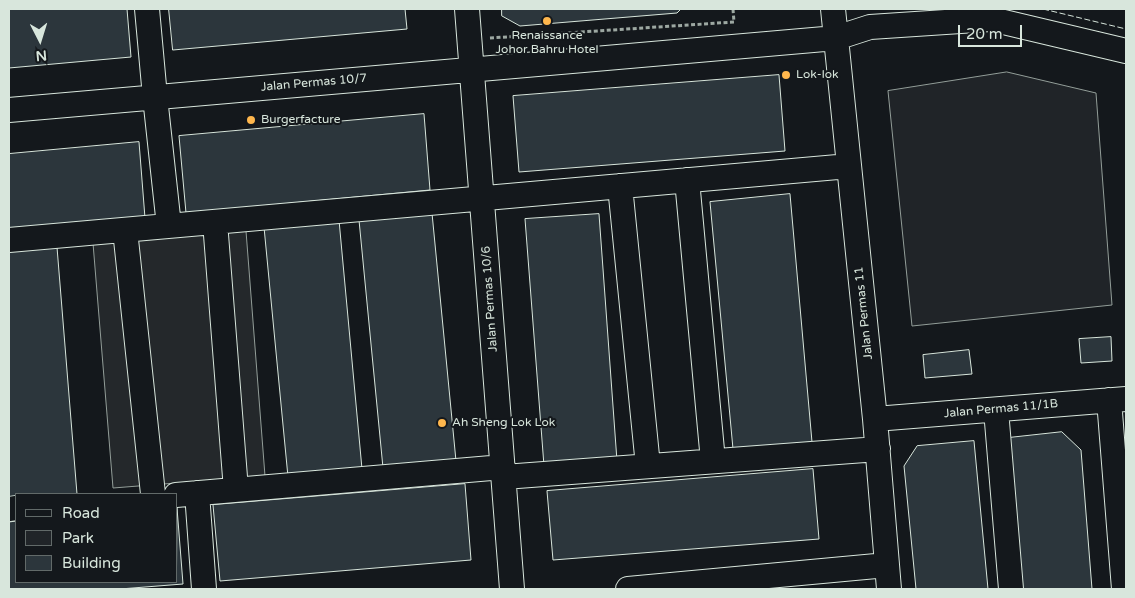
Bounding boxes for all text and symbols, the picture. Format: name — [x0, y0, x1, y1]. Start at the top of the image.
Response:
north arrow — [15, 15, 65, 65]
marker: Renaissance Johor Bahru Hotel — [541, 15, 553, 27]
scale bar — [960, 15, 1024, 47]
text: 20 m — [966, 25, 1003, 43]
place label: Renaissance Johor Bahru Hotel — [495, 29, 599, 57]
text: N — [35, 46, 48, 64]
place label: Lok-lok — [796, 68, 838, 82]
marker: Lok-lok — [780, 69, 792, 81]
street label: Jalan Permas 10/7 — [260, 71, 368, 95]
place label: Burgerfacture — [261, 113, 341, 127]
marker: Burgerfacture — [245, 114, 257, 126]
street label: Jalan Permas 10/6 — [479, 245, 501, 353]
street label: Jalan Permas 11 — [852, 266, 876, 360]
street label: Jalan Permas 11/1B — [943, 397, 1059, 421]
place label: Ah Sheng Lok Lok — [452, 416, 555, 430]
marker: Ah Sheng Lok Lok — [436, 417, 448, 429]
legend — [15, 493, 178, 583]
text: Road — [62, 504, 100, 522]
text: Park — [62, 529, 94, 547]
text: Building — [62, 554, 121, 572]

